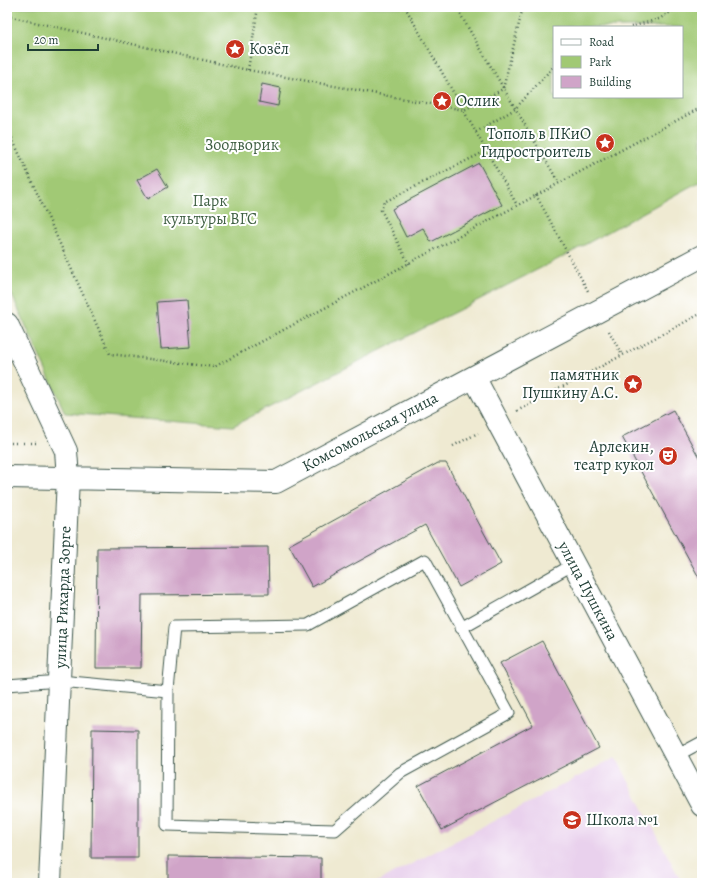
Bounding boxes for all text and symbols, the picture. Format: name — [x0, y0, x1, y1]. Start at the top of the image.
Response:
scale bar — [28, 26, 98, 52]
legend — [553, 26, 683, 98]
text: 20 m — [34, 32, 58, 48]
text: Road — [589, 34, 615, 50]
place icon: Козёл — [224, 38, 246, 60]
place label: Козёл — [249, 38, 289, 60]
text: Park — [589, 54, 612, 70]
text: Building — [589, 74, 631, 90]
place icon: Ослик — [431, 90, 453, 112]
place label: Ослик — [456, 90, 500, 112]
place label: Тополь в ПКиО Гидростроитель — [481, 123, 591, 163]
place icon: Тополь в ПКиО Гидростроитель — [594, 132, 616, 154]
park label: Зоодворик — [205, 134, 279, 156]
park label: Парк культуры ВГС — [163, 190, 257, 230]
place label: памятник Пушкину А.С. — [522, 364, 619, 404]
place icon: памятник Пушкину А.С. — [622, 373, 644, 395]
street label: Комсомольская улица — [298, 387, 442, 477]
place label: Арлекин, театр кукол — [574, 436, 654, 476]
theatre icon: Арлекин, театр кукол — [657, 445, 679, 467]
street label: улица Рихарда Зорге — [49, 525, 76, 670]
street label: улица Пушкина — [552, 537, 624, 645]
school or university icon: Школа №1 — [561, 809, 583, 831]
place label: Школа №1 — [586, 809, 659, 831]

